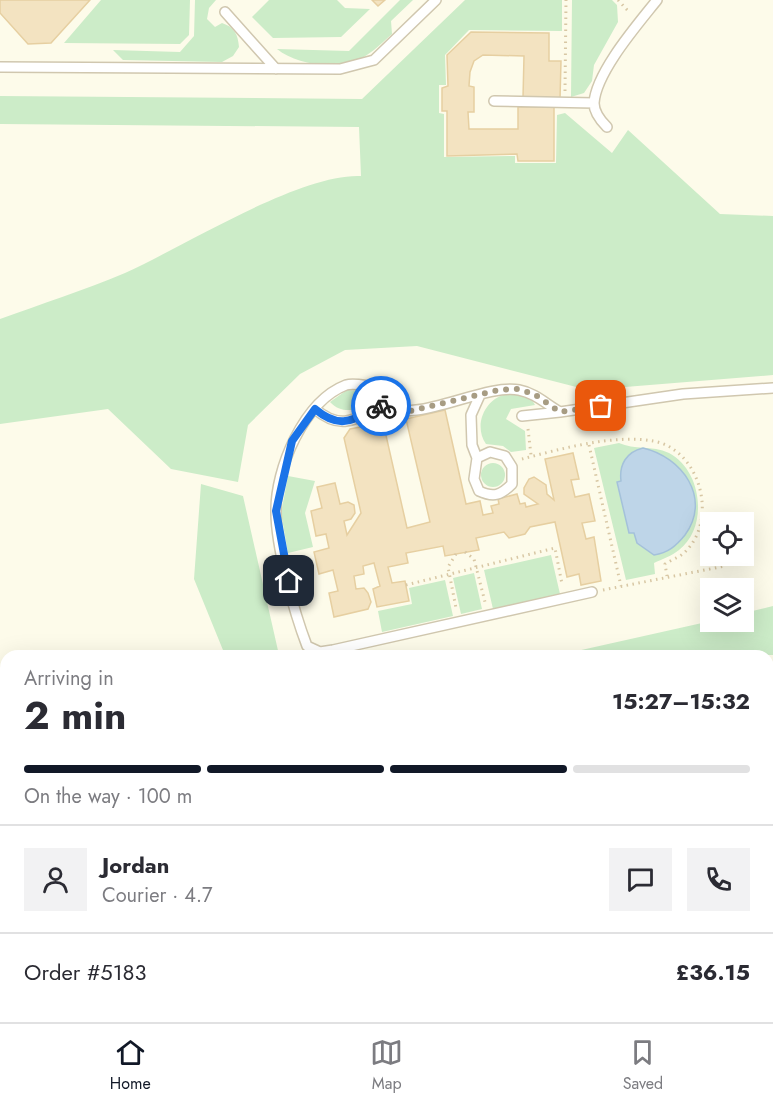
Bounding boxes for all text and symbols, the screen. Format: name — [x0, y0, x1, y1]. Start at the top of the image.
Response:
courier — [351, 376, 411, 436]
pin — [575, 380, 626, 431]
icon: bag — [584, 389, 617, 422]
icon: bike — [365, 390, 398, 423]
map controls — [700, 512, 754, 632]
button: locate — [700, 512, 754, 566]
pin — [263, 555, 314, 606]
icon: home — [272, 564, 305, 597]
button: layers — [700, 578, 754, 632]
text: Arriving in — [24, 664, 114, 693]
text: 15:27–15:32 — [612, 685, 750, 717]
text: 2 min — [24, 687, 126, 744]
text: On the way · 100 m — [24, 782, 192, 811]
button: person — [24, 848, 87, 911]
button: chat — [609, 848, 672, 911]
button: phone — [687, 848, 750, 911]
text: Jordan — [102, 849, 169, 881]
text: Courier · 4.7 — [102, 881, 213, 910]
text: Order #5183 — [24, 956, 147, 988]
text: £36.15 — [676, 956, 750, 988]
tab: Home — [110, 1036, 151, 1095]
tab: Map — [370, 1036, 403, 1095]
tab: Saved — [623, 1036, 663, 1095]

